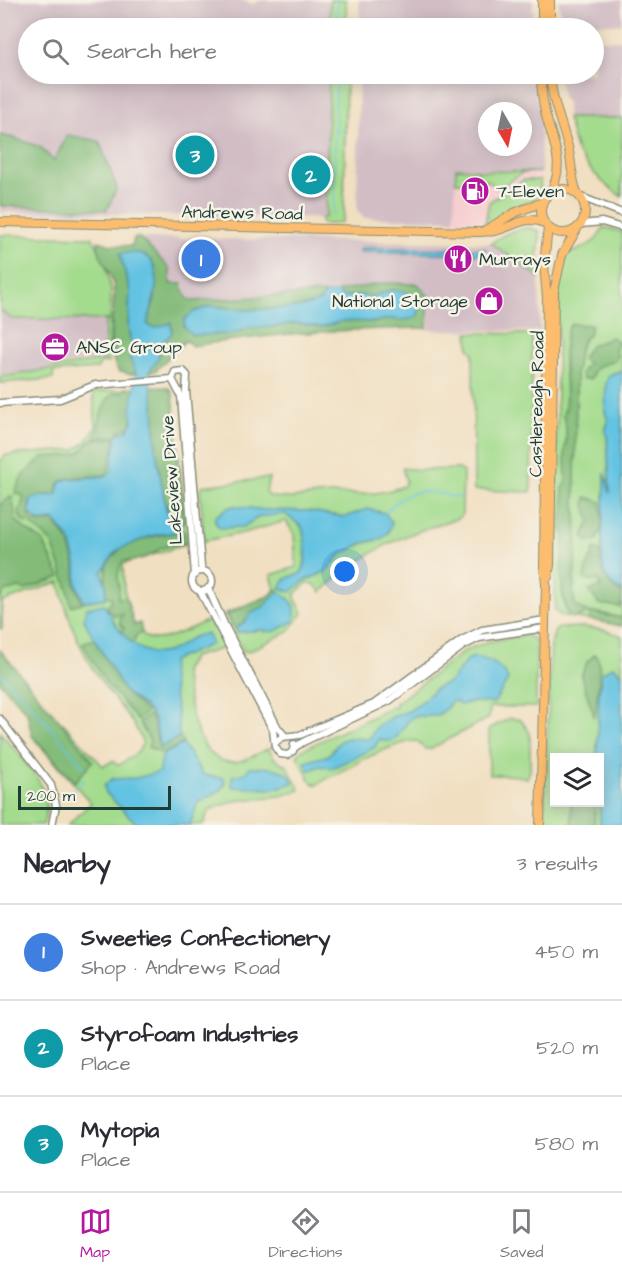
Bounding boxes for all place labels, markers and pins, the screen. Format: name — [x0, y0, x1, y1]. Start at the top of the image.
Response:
pin: 3 — [176, 132, 214, 178]
pin: 2 — [292, 152, 330, 198]
fuel station icon: 7-Eleven — [459, 175, 491, 207]
place label: 7-Eleven — [496, 179, 564, 204]
pin: 1 — [182, 236, 220, 282]
restaurant icon: Murrays — [442, 243, 474, 275]
place label: Murrays — [479, 247, 551, 273]
shop icon: National Storage — [473, 285, 505, 317]
place label: National Storage — [332, 289, 468, 315]
office icon: ANSC Group — [39, 331, 71, 363]
place label: ANSC Group — [76, 335, 182, 360]

